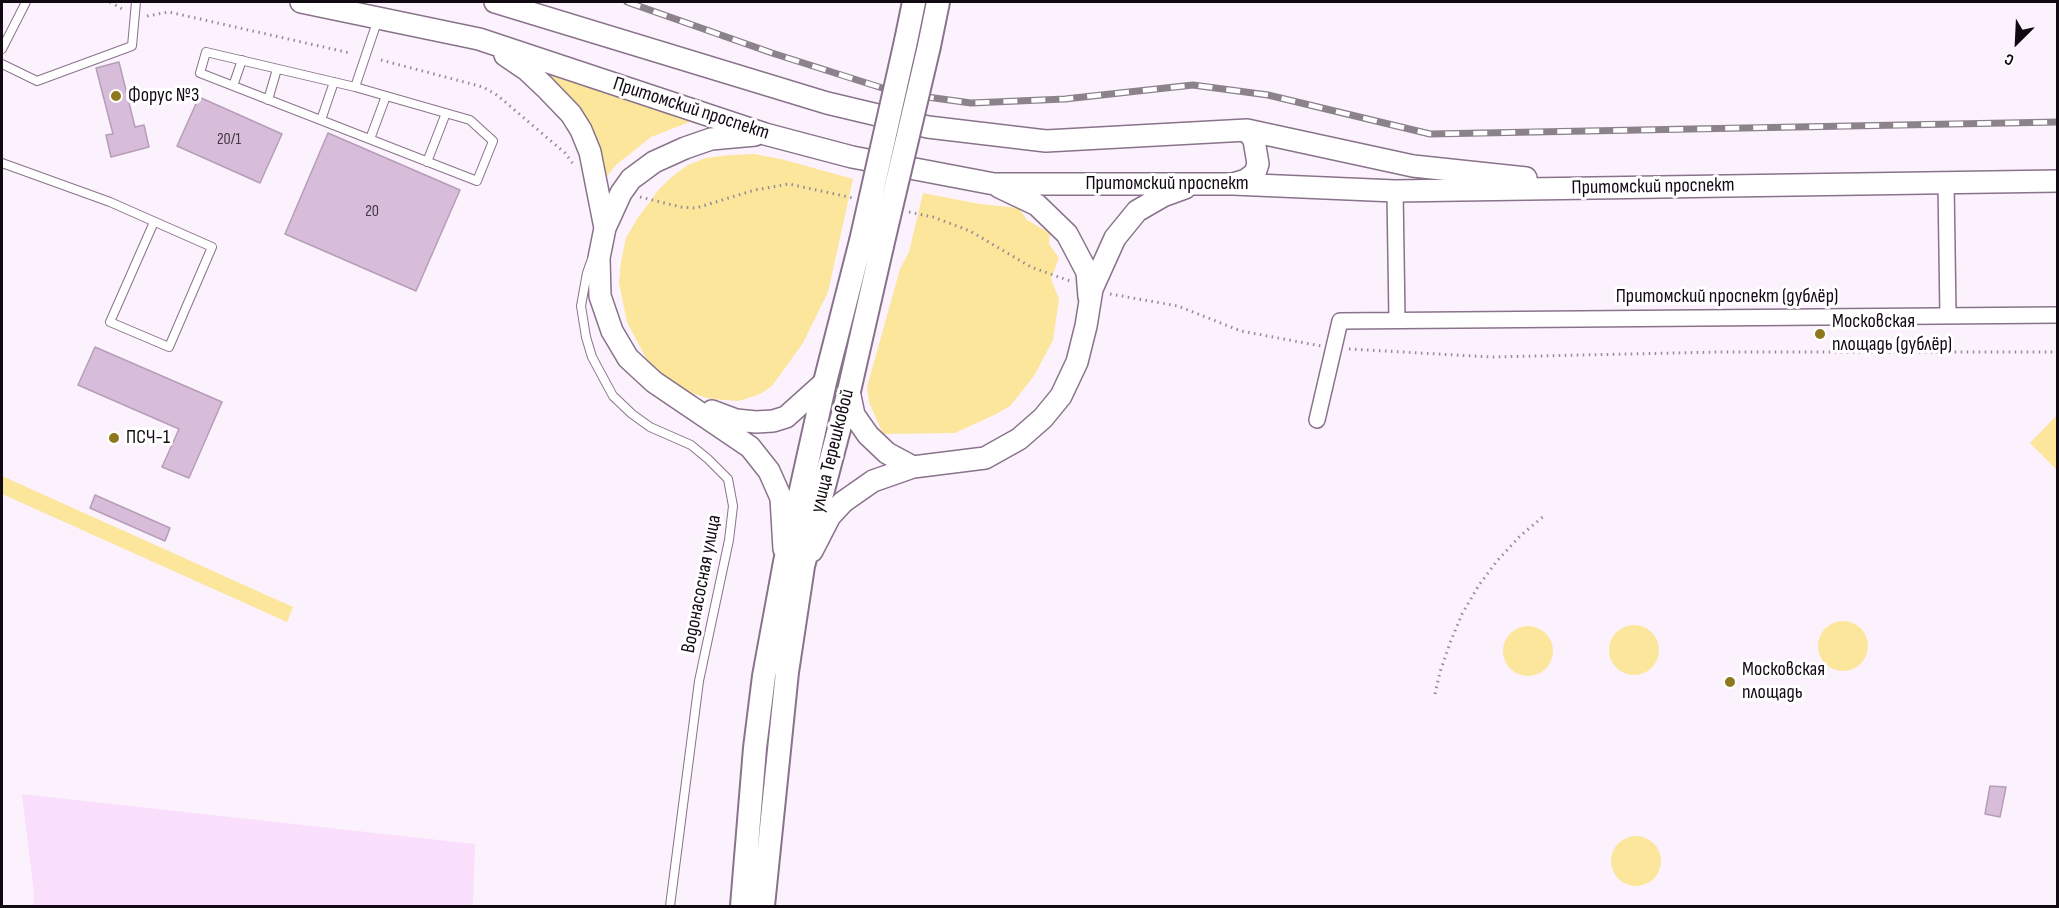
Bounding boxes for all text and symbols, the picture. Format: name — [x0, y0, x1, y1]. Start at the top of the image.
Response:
north arrow — [1987, 12, 2047, 72]
text: С — [2002, 49, 2017, 69]
street label: Притомский проспект — [610, 72, 772, 146]
place label: Форус №3 — [128, 84, 199, 108]
marker: Форус №3 — [109, 89, 123, 103]
house number: 20/1 — [217, 130, 241, 150]
street label: Притомский проспект — [1085, 172, 1249, 196]
street label: Притомский проспект — [1571, 174, 1735, 200]
house number: 20 — [365, 202, 379, 222]
street label: Притомский проспект (дублёр) — [1616, 285, 1838, 309]
place label: Московская площадь (дублёр) — [1832, 310, 1952, 357]
marker: Московская площадь (дублёр) — [1813, 327, 1827, 341]
street label: улица Терешковой — [806, 387, 860, 515]
place label: ПСЧ-1 — [126, 426, 170, 450]
marker: ПСЧ-1 — [107, 431, 121, 445]
street label: Водонасосная улица — [677, 513, 727, 655]
place label: Московская площадь — [1742, 658, 1825, 705]
marker: Московская площадь — [1723, 675, 1737, 689]

